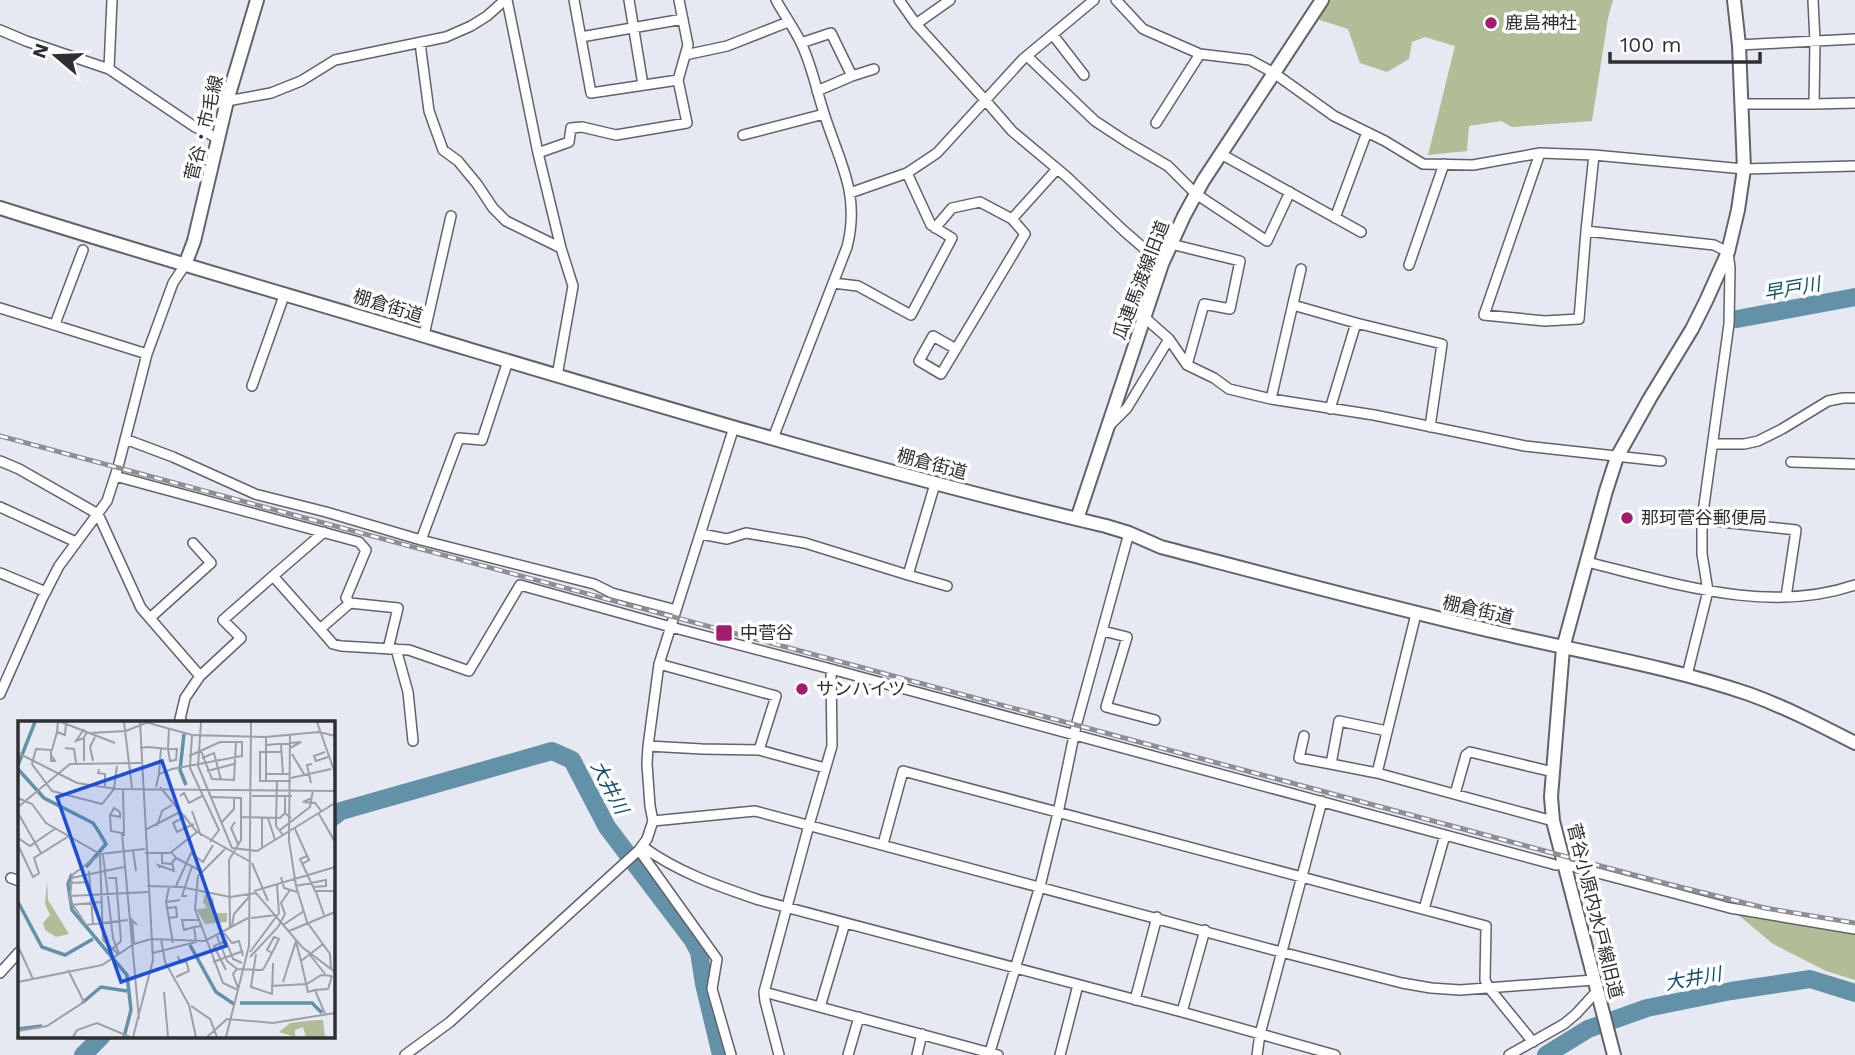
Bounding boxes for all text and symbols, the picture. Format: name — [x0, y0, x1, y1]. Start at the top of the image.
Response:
place label: 鹿島神社 — [1505, 12, 1577, 33]
marker: 鹿島神社 — [1483, 15, 1499, 31]
north arrow — [21, 21, 91, 91]
scale bar — [1610, 21, 1760, 65]
text: 100 m — [1620, 32, 1682, 57]
text: N — [27, 40, 54, 61]
street label: 菅谷・市毛線 — [180, 73, 227, 183]
street label: 瓜連馬渡線旧道 — [1108, 217, 1173, 342]
water label: 早戸川 — [1762, 272, 1824, 305]
street label: 棚倉街道 — [351, 285, 426, 326]
street label: 棚倉街道 — [895, 444, 970, 483]
place label: 那珂菅谷郵便局 — [1641, 507, 1767, 528]
marker: 那珂菅谷郵便局 — [1619, 510, 1635, 526]
street label: 棚倉街道 — [1441, 591, 1516, 628]
place label: 中菅谷 — [740, 622, 794, 643]
marker: 中菅谷 — [714, 623, 734, 643]
place label: サンハイツ — [816, 678, 906, 699]
marker: サンハイツ — [794, 681, 810, 697]
inset map — [18, 721, 334, 1038]
water label: 大井川 — [586, 757, 634, 820]
street label: 菅谷小原内水戸線旧道 — [1564, 821, 1627, 1001]
water label: 大井川 — [1663, 962, 1725, 995]

